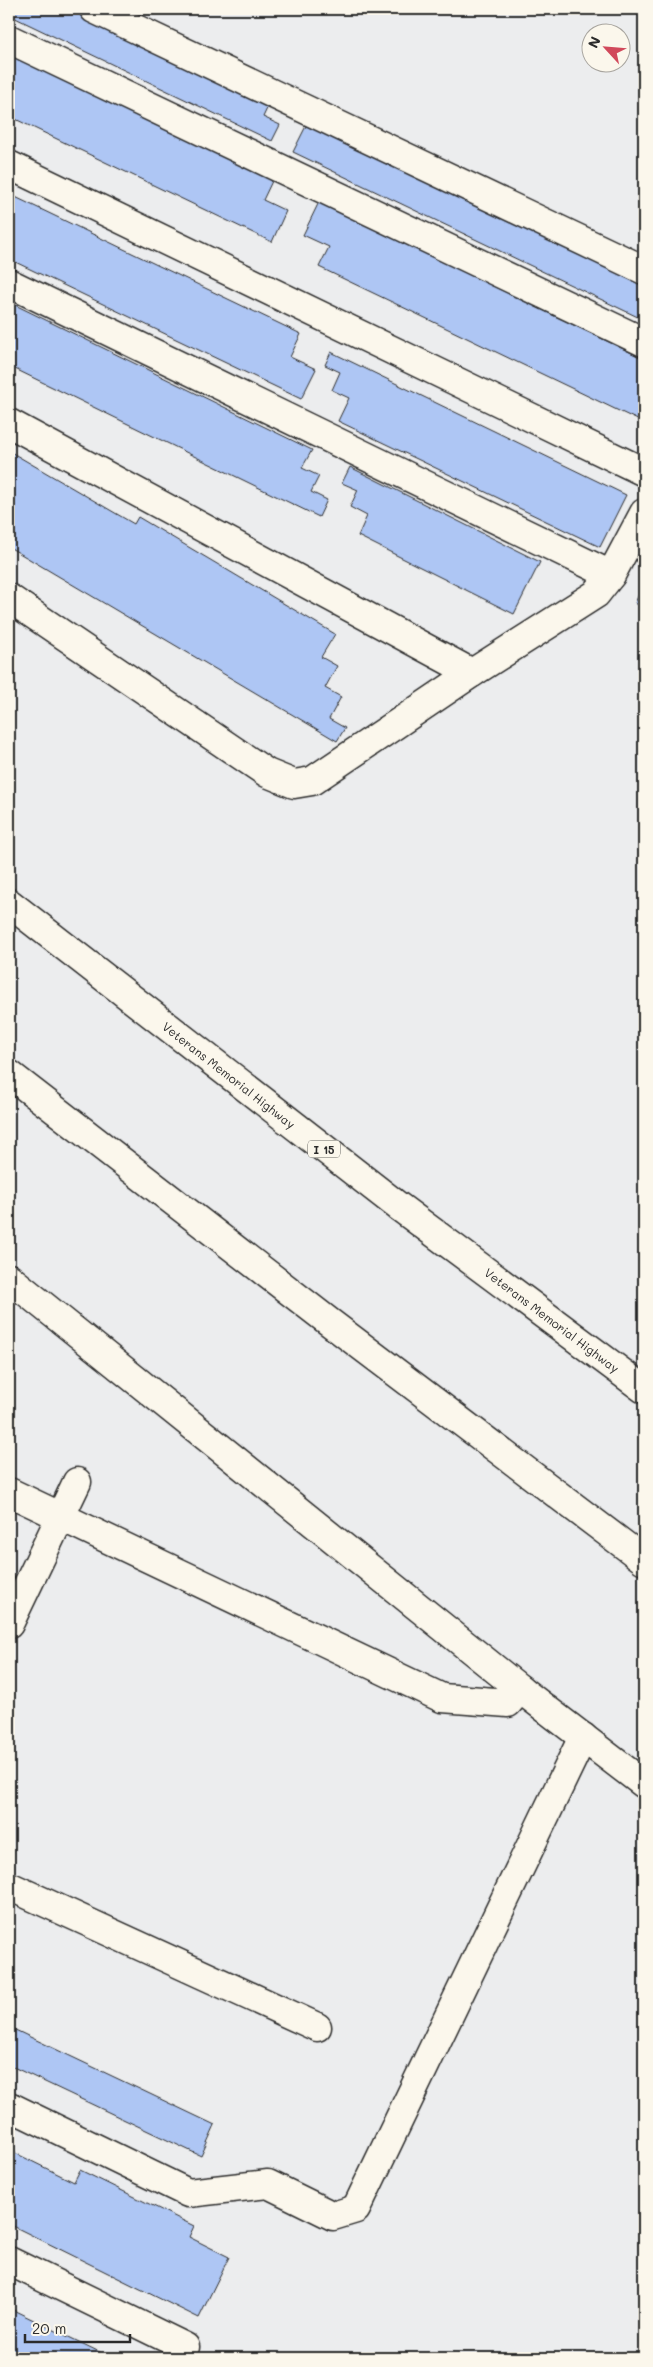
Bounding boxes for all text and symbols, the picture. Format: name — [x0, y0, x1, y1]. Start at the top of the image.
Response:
north arrow — [580, 22, 630, 72]
text: N — [583, 33, 605, 51]
street label: Veterans Memorial Highway — [159, 1018, 299, 1132]
road number: I 15 — [308, 1140, 340, 1158]
street label: Veterans Memorial Highway — [482, 1264, 622, 1376]
scale bar — [25, 2312, 130, 2344]
text: 20 m — [32, 2318, 66, 2338]

